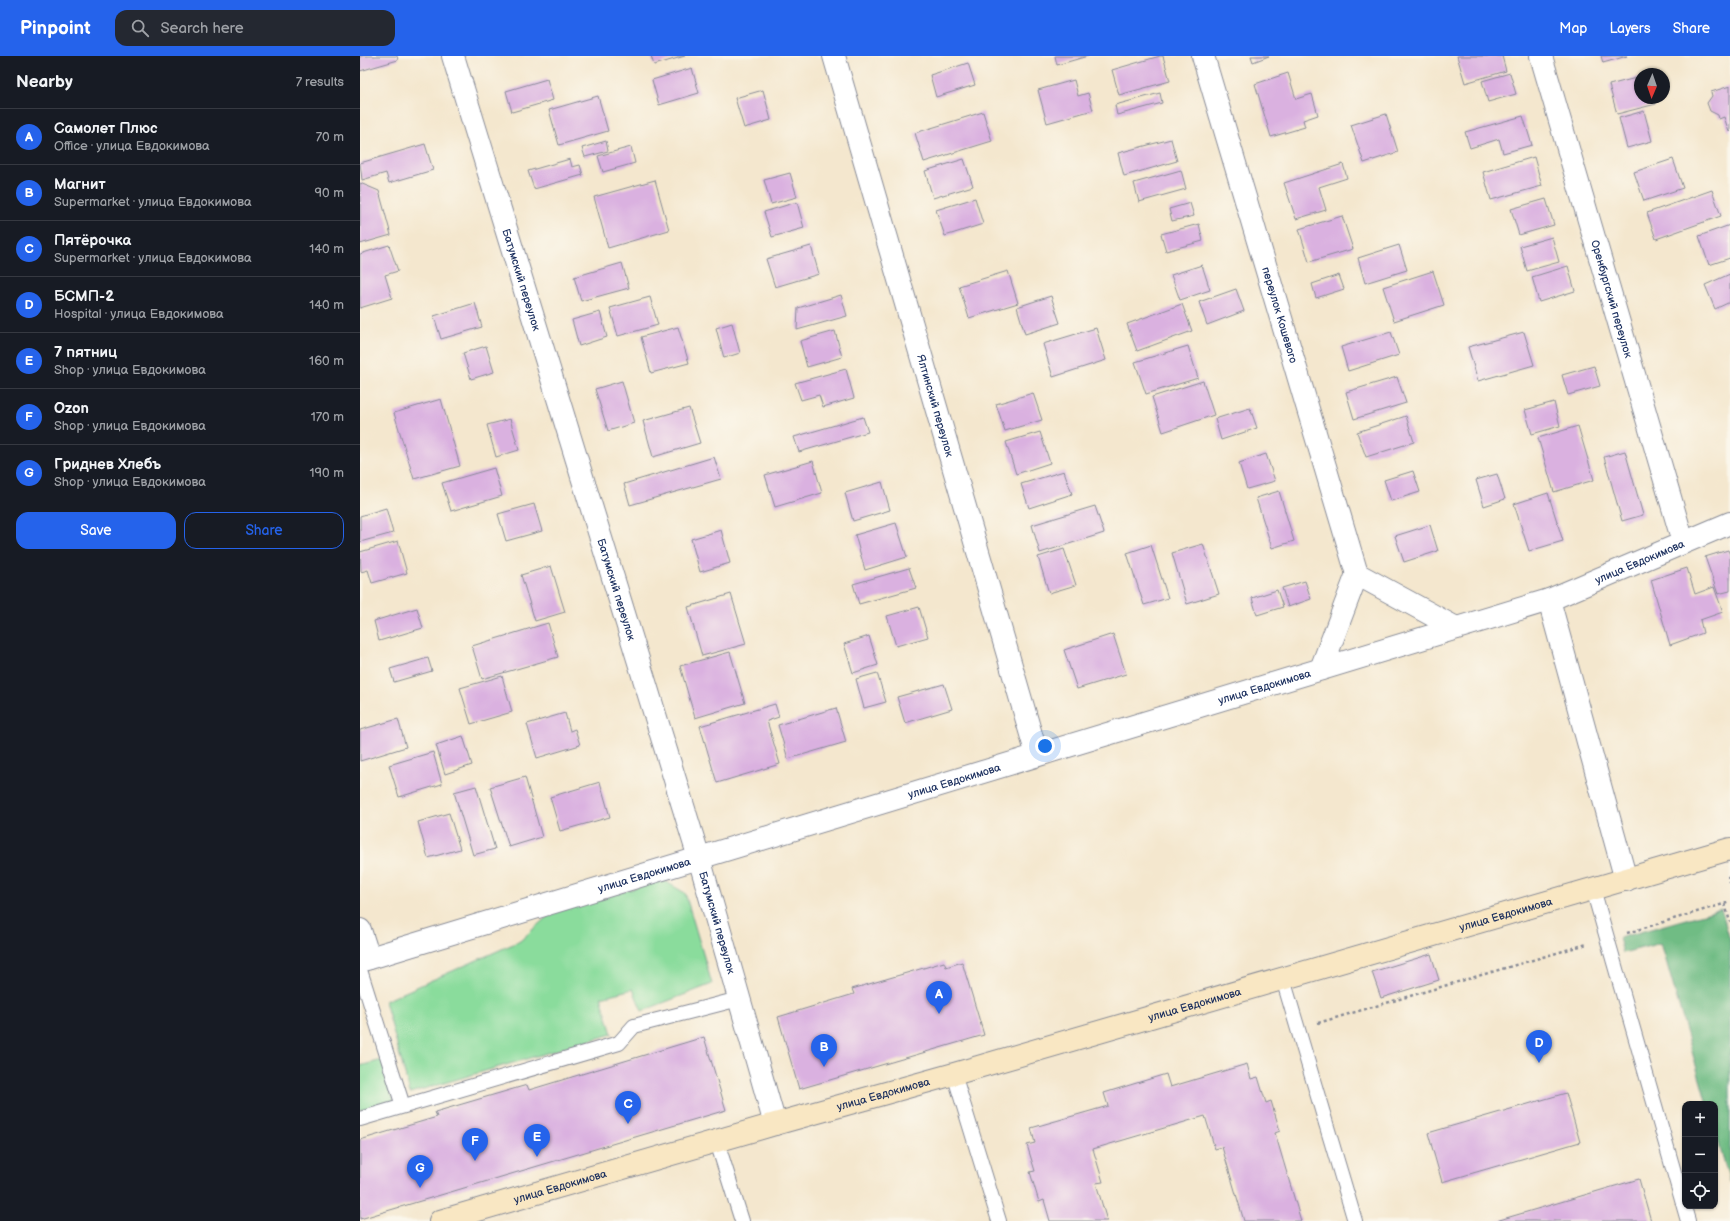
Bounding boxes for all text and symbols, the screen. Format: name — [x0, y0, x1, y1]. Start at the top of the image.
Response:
search box — [115, 10, 395, 46]
text: Pinpoint — [20, 17, 91, 40]
icon: search — [129, 17, 151, 39]
text: Search here — [161, 19, 244, 38]
text: Map — [1559, 20, 1587, 37]
text: Layers — [1609, 20, 1651, 37]
text: Share — [1673, 20, 1710, 37]
north arrow — [1634, 68, 1670, 104]
text: Nearby — [16, 72, 73, 92]
text: 7 results — [296, 74, 344, 90]
text: Самолет Плюс — [54, 119, 158, 138]
text: A — [25, 129, 33, 145]
text: 70 m — [316, 129, 344, 145]
text: Office · улица Евдокимова — [54, 138, 210, 154]
text: Магнит — [54, 175, 106, 194]
text: B — [24, 185, 34, 201]
text: 90 m — [315, 185, 344, 201]
text: Supermarket · улица Евдокимова — [54, 194, 252, 210]
street label: Батумский переулок — [499, 227, 543, 333]
text: Пятёрочка — [54, 231, 131, 250]
street label: Оренбургский переулок — [1588, 238, 1635, 360]
text: C — [24, 241, 34, 257]
text: 140 m — [309, 241, 344, 257]
text: Supermarket · улица Евдокимова — [54, 250, 252, 266]
street label: переулок Кошевого — [1259, 265, 1300, 365]
text: БСМП-2 — [54, 287, 114, 306]
text: D — [24, 297, 34, 313]
text: 140 m — [309, 297, 344, 313]
text: Hospital · улица Евдокимова — [54, 306, 224, 322]
text: 7 пятниц — [54, 343, 117, 362]
text: E — [25, 353, 33, 369]
text: 160 m — [309, 353, 344, 369]
street label: Ялтинский переулок — [914, 353, 956, 459]
text: Shop · улица Евдокимова — [54, 362, 206, 378]
text: Ozon — [54, 399, 89, 418]
text: F — [25, 409, 33, 425]
text: 170 m — [311, 409, 344, 425]
text: Shop · улица Евдокимова — [54, 418, 206, 434]
text: Гриднев Хлебъ — [54, 455, 161, 474]
text: G — [24, 465, 34, 481]
text: 190 m — [310, 465, 344, 481]
text: Shop · улица Евдокимова — [54, 474, 206, 490]
button: Save — [16, 512, 176, 549]
button: Share — [184, 512, 344, 549]
street label: Батумский переулок — [594, 537, 638, 642]
street label: улица Евдокимова — [1593, 537, 1687, 587]
street label: улица Евдокимова — [1217, 667, 1313, 707]
your location — [1035, 736, 1055, 756]
street label: улица Евдокимова — [906, 761, 1003, 801]
street label: улица Евдокимова — [596, 855, 693, 895]
street label: Батумский переулок — [696, 870, 738, 976]
street label: улица Евдокимова — [1458, 895, 1554, 934]
pin: A — [926, 981, 952, 1014]
street label: улица Евдокимова — [1147, 985, 1243, 1024]
pin: D — [1526, 1030, 1552, 1063]
pin: B — [811, 1034, 837, 1067]
street label: улица Евдокимова — [835, 1075, 932, 1113]
pin: C — [615, 1091, 641, 1124]
map controls — [1682, 1101, 1718, 1209]
button: + — [1682, 1101, 1718, 1137]
pin: E — [524, 1124, 550, 1157]
pin: F — [462, 1128, 488, 1161]
button: − — [1682, 1137, 1718, 1173]
pin: G — [407, 1155, 433, 1188]
street label: улица Евдокимова — [512, 1167, 609, 1206]
button: locate — [1682, 1173, 1718, 1209]

